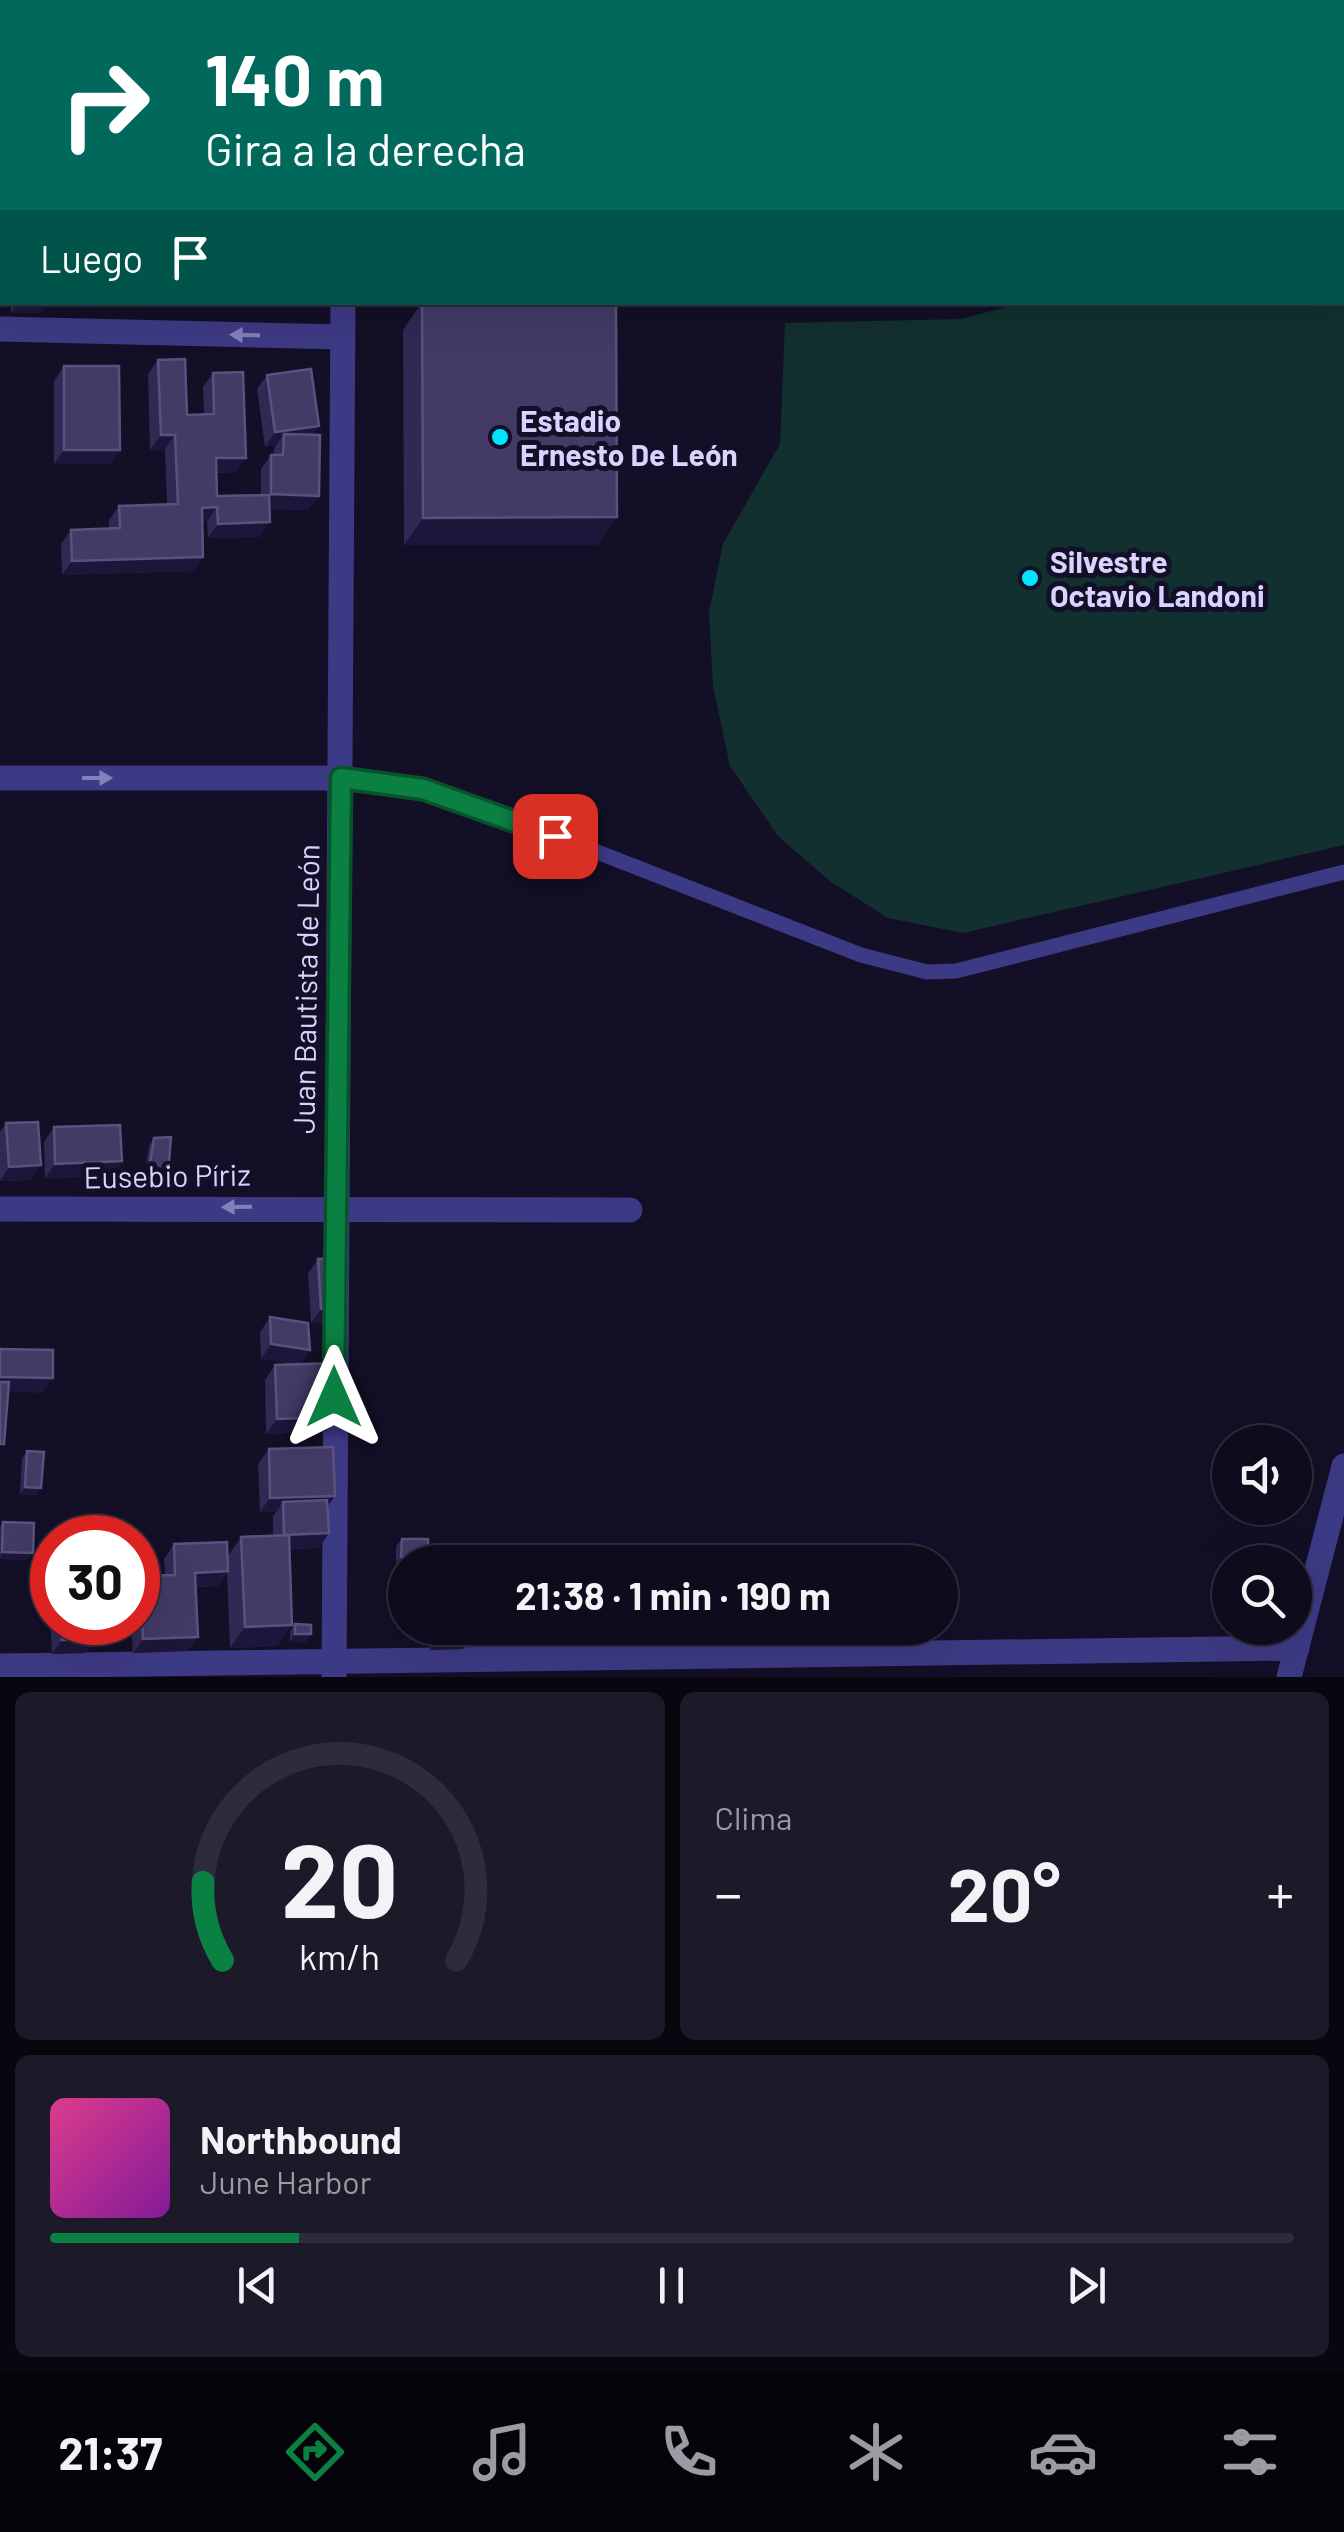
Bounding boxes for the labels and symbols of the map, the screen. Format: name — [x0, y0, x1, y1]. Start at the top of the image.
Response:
one-way arrow — [229, 327, 261, 343]
place label: Estadio Ernesto De León — [520, 402, 738, 472]
marker: Estadio Ernesto De León — [489, 426, 511, 448]
place label: Silvestre Octavio Landoni — [1050, 543, 1265, 613]
marker: Silvestre Octavio Landoni — [1019, 567, 1041, 589]
one-way arrow — [82, 770, 114, 786]
pin — [513, 794, 598, 879]
street label: Juan Bautista de León — [284, 844, 326, 1134]
street label: Eusebio Píriz — [83, 1156, 251, 1194]
one-way arrow — [221, 1199, 253, 1215]
position arrow — [282, 1345, 386, 1449]
speed limit sign: 30 — [30, 1515, 160, 1645]

